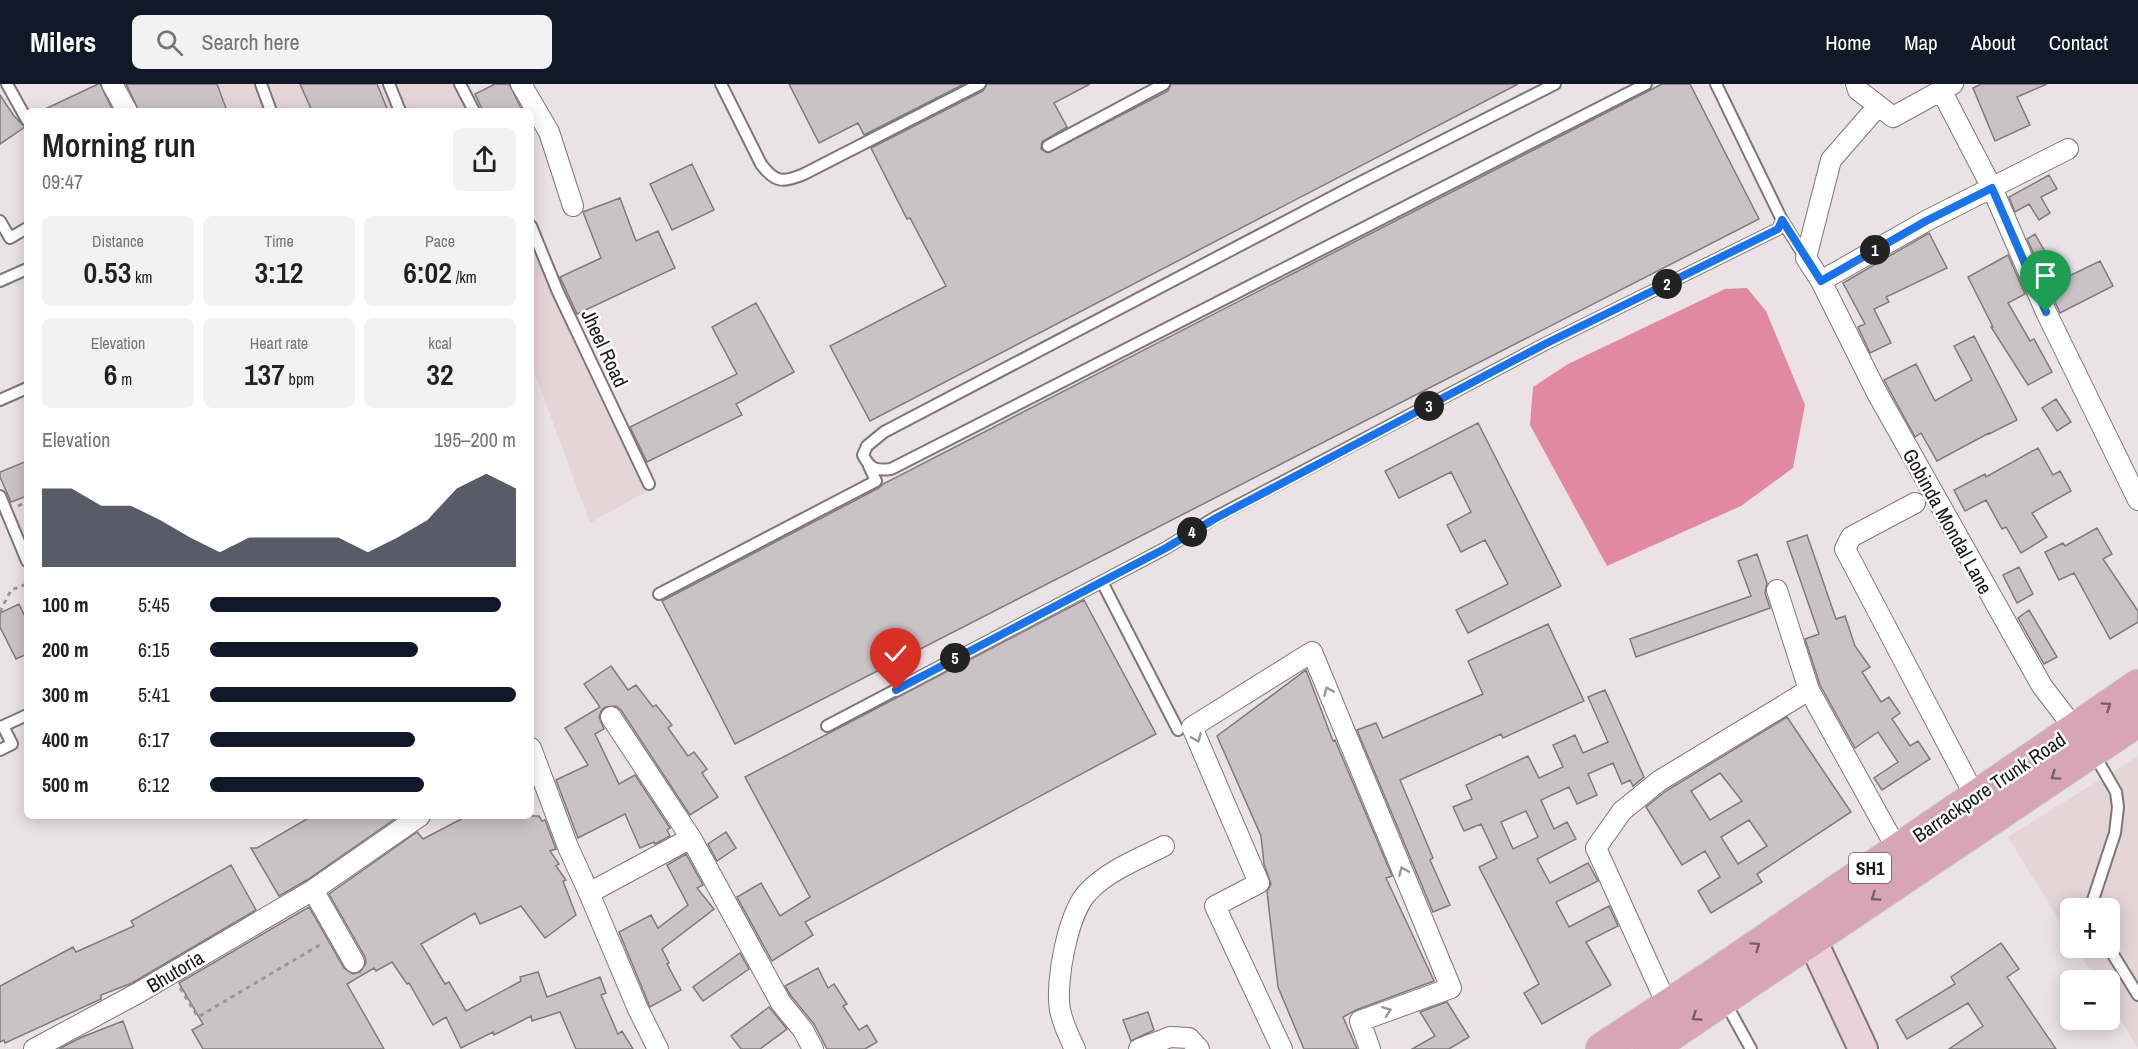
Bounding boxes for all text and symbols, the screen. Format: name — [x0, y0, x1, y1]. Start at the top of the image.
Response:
search box — [132, 15, 552, 69]
text: Milers — [30, 23, 96, 61]
icon: search — [153, 26, 186, 59]
text: Search here — [201, 27, 300, 57]
text: Home — [1825, 28, 1871, 57]
text: Map — [1904, 28, 1938, 57]
text: About — [1971, 28, 2016, 57]
text: Contact — [2049, 28, 2108, 57]
text: Morning run — [42, 123, 196, 167]
button: share — [453, 128, 516, 191]
text: 09:47 — [42, 168, 83, 195]
text: Distance — [92, 230, 144, 252]
text: Time — [264, 230, 294, 252]
text: Pace — [425, 230, 455, 252]
pin: 1 — [1860, 235, 1890, 265]
text: 1 — [1871, 239, 1879, 261]
pin — [2020, 250, 2071, 312]
text: 0.53 — [83, 252, 131, 292]
text: 3:12 — [255, 252, 303, 292]
text: 6:02 — [403, 252, 452, 292]
icon: arrive — [2029, 259, 2062, 292]
text: km — [131, 266, 153, 288]
text: /km — [452, 266, 477, 288]
pin: 2 — [1652, 269, 1682, 299]
text: 2 — [1663, 273, 1671, 295]
street label: Jheel Road — [575, 305, 635, 391]
text: Elevation — [91, 332, 145, 354]
text: Heart rate — [250, 332, 308, 354]
text: kcal — [428, 332, 452, 354]
text: 6 — [104, 354, 118, 394]
text: 137 — [244, 354, 285, 394]
text: 32 — [426, 354, 454, 394]
text: m — [118, 368, 132, 390]
text: bpm — [285, 368, 314, 390]
pin: 3 — [1414, 391, 1444, 421]
text: 3 — [1425, 395, 1433, 417]
text: Elevation — [42, 426, 110, 453]
text: 195–200 m — [434, 426, 516, 453]
street label: Gobinda Mondal Lane — [1897, 443, 1999, 599]
pin: 4 — [1177, 517, 1207, 547]
text: 4 — [1188, 521, 1196, 543]
text: 100 m — [42, 591, 89, 618]
text: 5:45 — [138, 591, 170, 618]
pin — [870, 628, 921, 690]
text: 200 m — [42, 636, 89, 663]
text: 6:15 — [138, 636, 170, 663]
icon: check — [879, 637, 912, 670]
pin: 5 — [940, 643, 970, 673]
text: 5 — [951, 647, 959, 669]
text: 300 m — [42, 681, 89, 708]
text: 5:41 — [138, 681, 170, 708]
one-way arrow — [1323, 686, 1335, 697]
one-way arrow — [2101, 703, 2112, 714]
text: 400 m — [42, 726, 89, 753]
text: 6:17 — [138, 726, 170, 753]
street label: Barrackpore Trunk Road — [1907, 726, 2071, 848]
one-way arrow — [1190, 731, 1202, 742]
one-way arrow — [2050, 769, 2061, 780]
text: 500 m — [42, 771, 89, 798]
text: 6:12 — [138, 771, 170, 798]
road number: SH1 — [1849, 853, 1891, 883]
one-way arrow — [1398, 866, 1410, 877]
one-way arrow — [1871, 890, 1882, 901]
map controls — [2060, 898, 2120, 1030]
button: + — [2060, 898, 2120, 958]
street label: Bhutoria — [141, 943, 209, 999]
one-way arrow — [1749, 943, 1760, 954]
button: − — [2060, 970, 2120, 1030]
one-way arrow — [1381, 1006, 1392, 1019]
one-way arrow — [1692, 1010, 1702, 1022]

